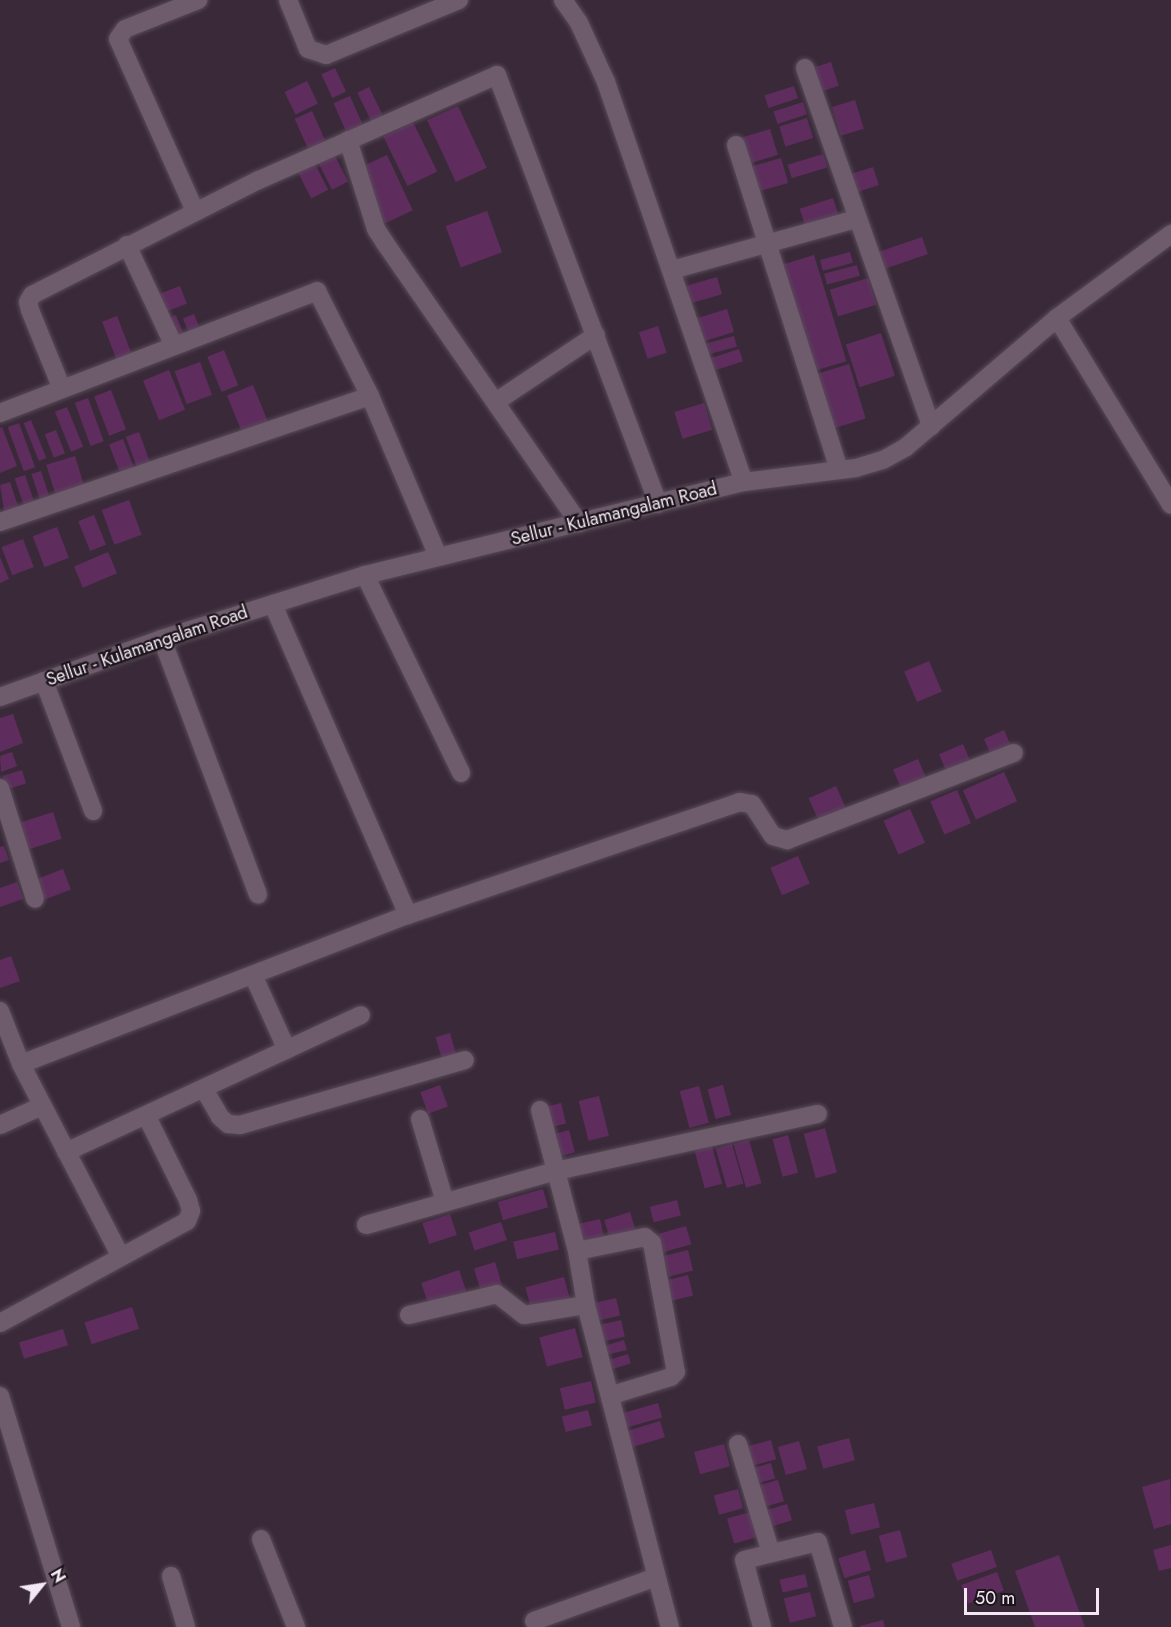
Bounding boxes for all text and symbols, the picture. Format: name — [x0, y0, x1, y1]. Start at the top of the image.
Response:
street label: Sellur - Kulamangalam Road — [509, 478, 719, 550]
street label: Sellur - Kulamangalam Road — [43, 601, 251, 691]
north arrow — [12, 1555, 72, 1615]
text: N — [45, 1564, 71, 1587]
scale bar — [967, 1576, 1102, 1614]
text: 50 m — [975, 1585, 1015, 1611]

